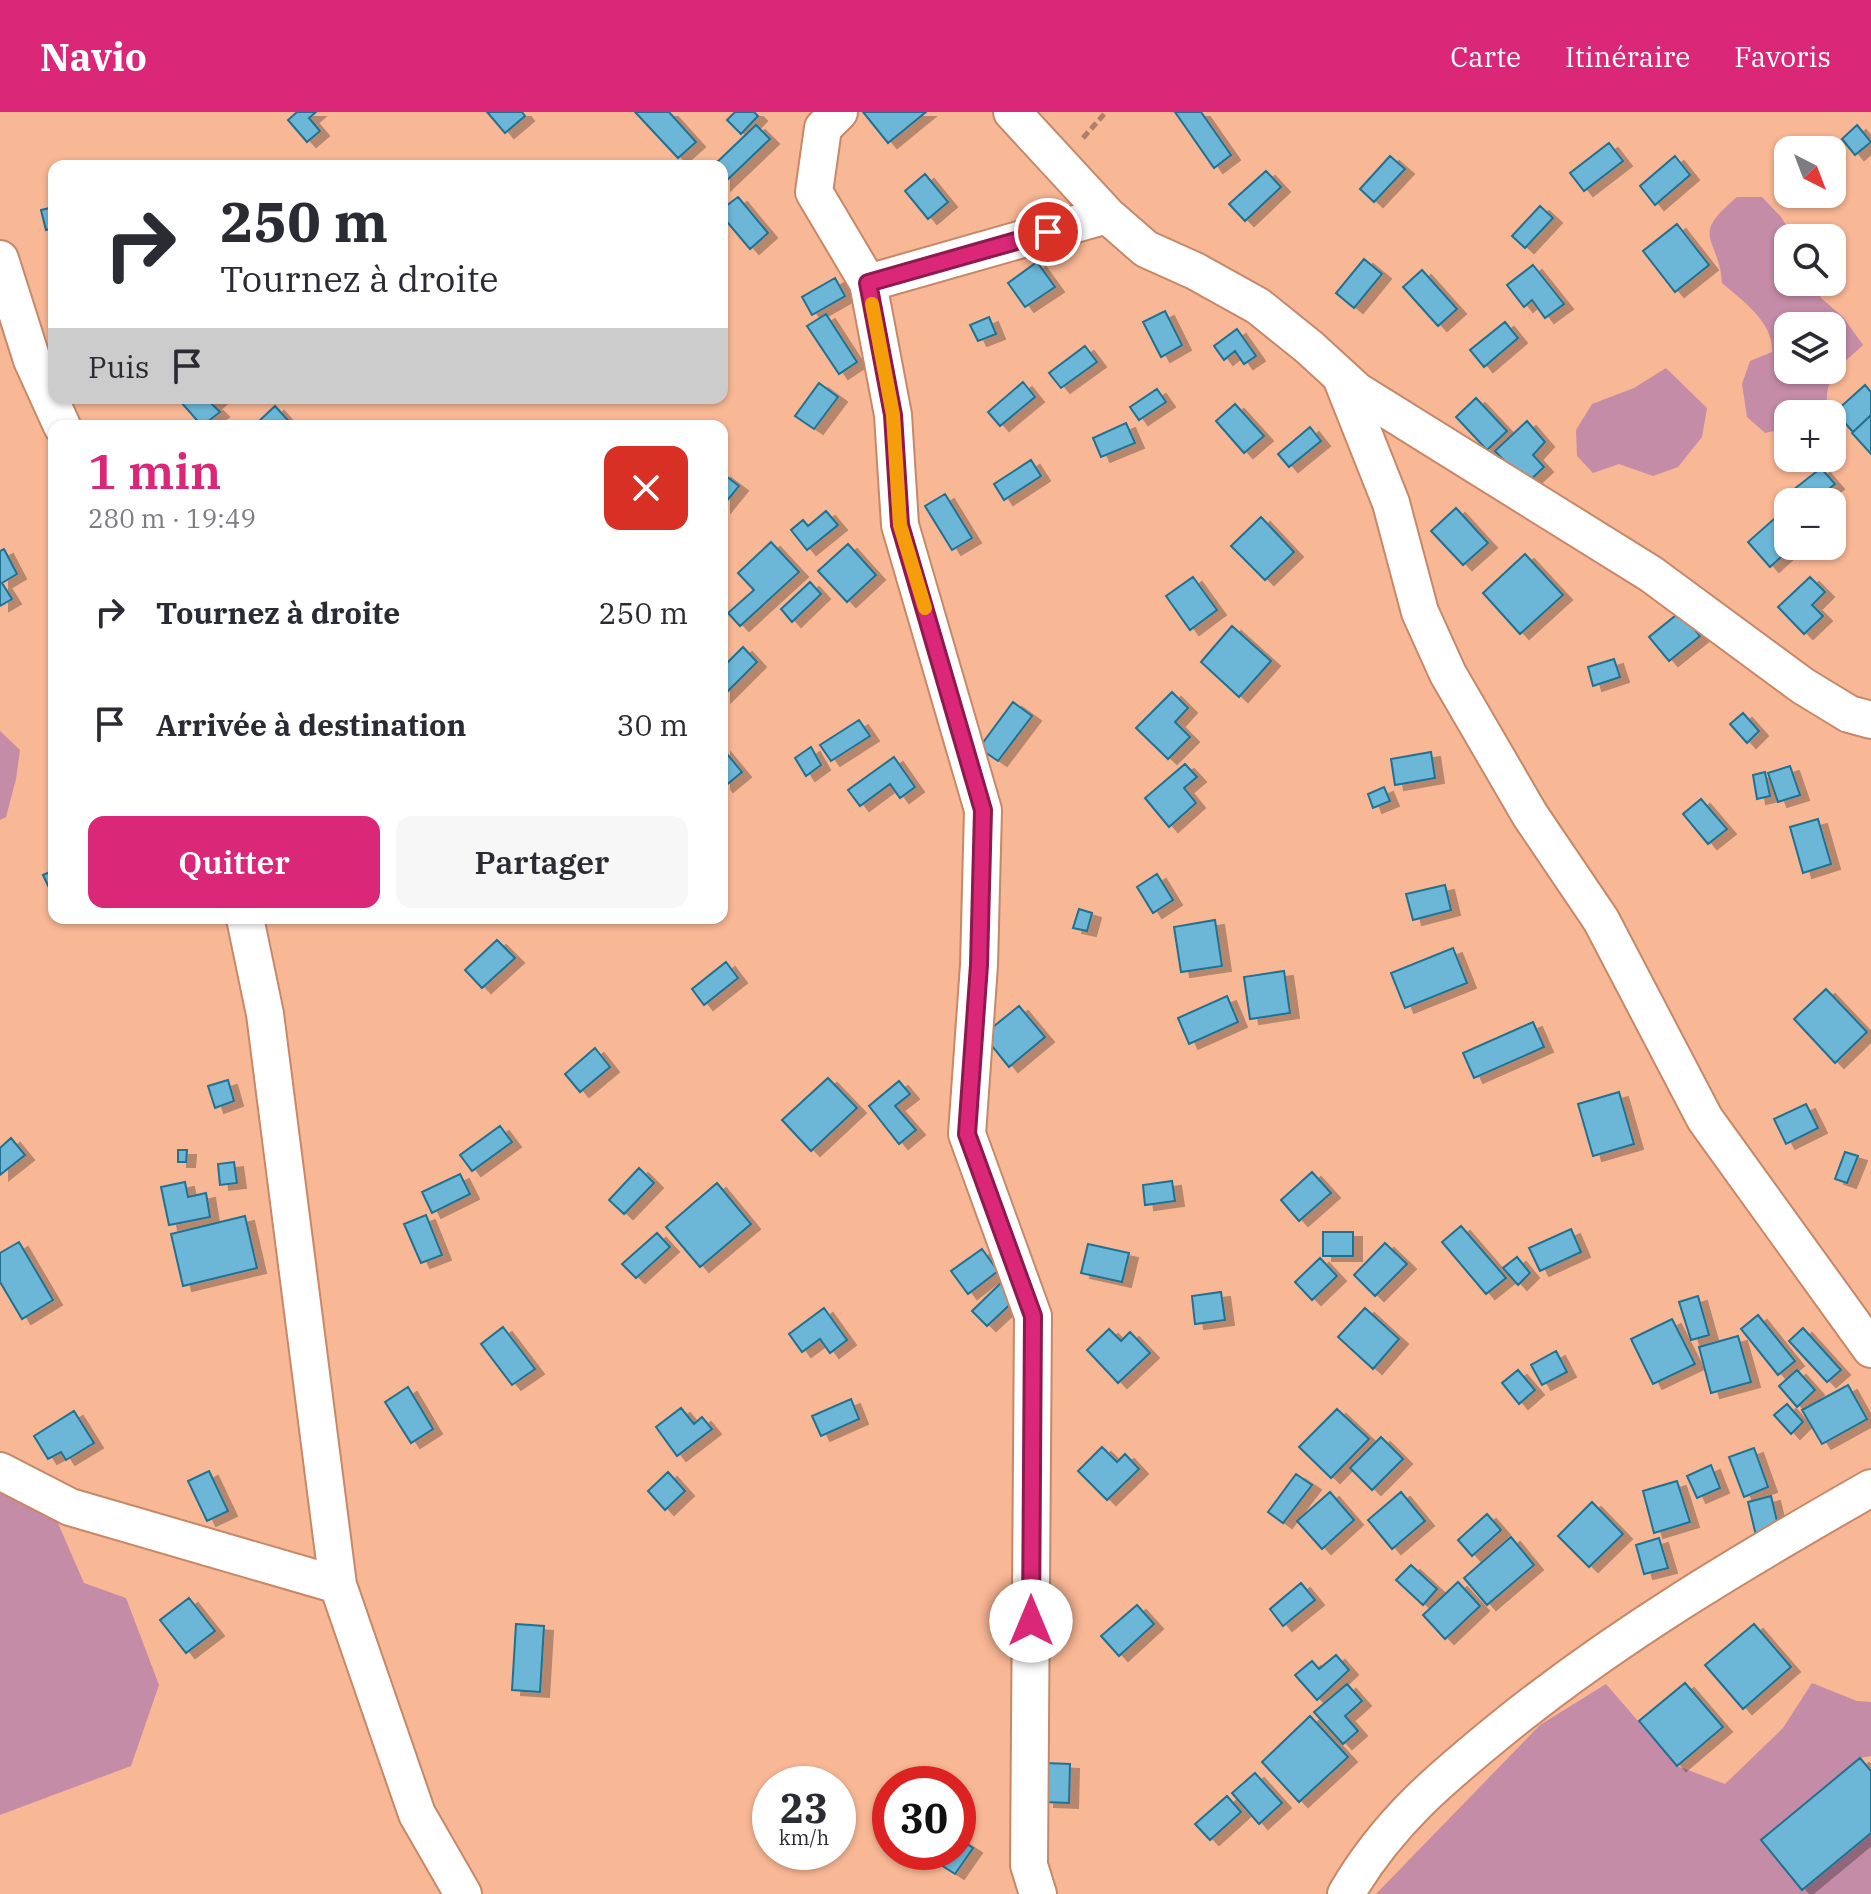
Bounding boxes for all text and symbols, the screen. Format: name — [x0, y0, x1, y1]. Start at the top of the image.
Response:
text: Navio — [40, 32, 147, 81]
text: Carte — [1450, 38, 1521, 75]
text: Itinéraire — [1565, 38, 1690, 75]
text: Favoris — [1734, 38, 1831, 75]
north arrow — [1774, 136, 1846, 208]
map controls — [1774, 136, 1846, 560]
text: 250 m — [220, 185, 388, 257]
icon: right — [88, 192, 192, 296]
pin — [1014, 198, 1082, 266]
icon: arrive — [1026, 210, 1070, 254]
button: search — [1774, 224, 1846, 296]
text: Tournez à droite — [220, 255, 499, 302]
button: layers — [1774, 312, 1846, 384]
icon: arrive — [165, 344, 209, 388]
text: Puis — [88, 347, 149, 386]
button: + — [1774, 400, 1846, 472]
text: 1 min — [88, 440, 221, 502]
button: close — [604, 446, 688, 530]
button: − — [1774, 488, 1846, 560]
text: 280 m · 19:49 — [88, 501, 256, 535]
icon: right — [88, 590, 132, 634]
text: Tournez à droite — [156, 593, 400, 632]
text: 250 m — [598, 593, 688, 632]
icon: arrive — [88, 702, 132, 746]
text: Arrivée à destination — [156, 705, 466, 744]
text: 30 m — [616, 705, 688, 744]
button: Quitter — [88, 816, 380, 908]
button: Partager — [396, 816, 688, 908]
position arrow — [989, 1579, 1073, 1663]
speed limit sign: 30 — [872, 1766, 976, 1870]
text: 23 — [780, 1782, 828, 1834]
text: km/h — [779, 1824, 829, 1851]

